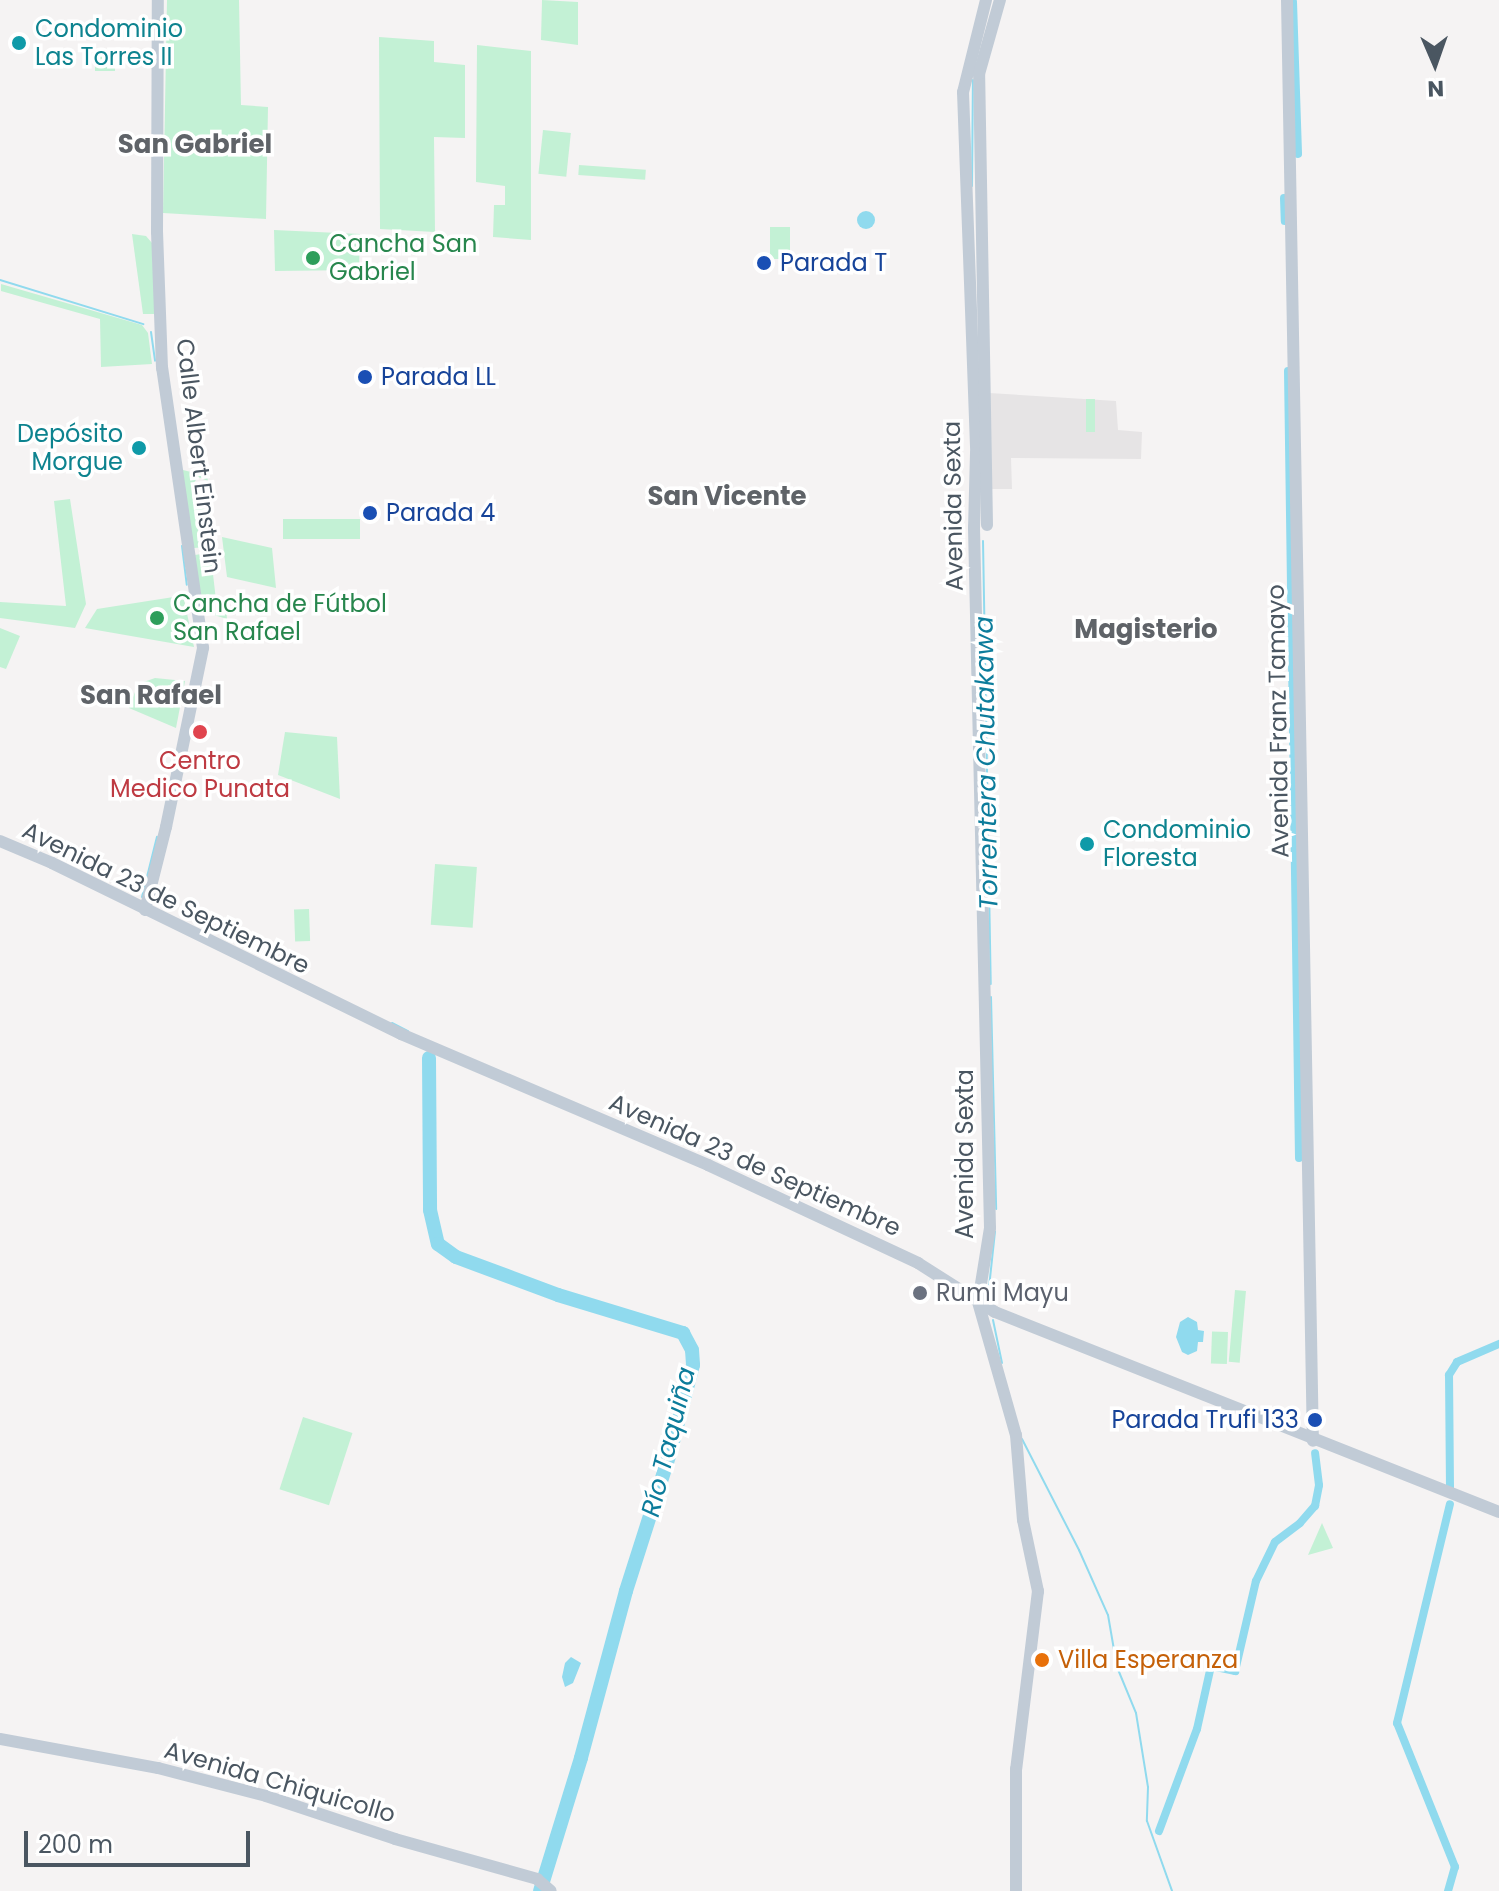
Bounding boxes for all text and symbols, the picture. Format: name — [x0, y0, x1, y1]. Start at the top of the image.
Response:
place label: Condominio Las Torres II — [35, 15, 183, 71]
north arrow — [1395, 24, 1475, 104]
marker: Condominio Las Torres II — [10, 34, 28, 52]
text: N — [1427, 73, 1445, 104]
district label: San Gabriel — [118, 129, 272, 161]
place label: Cancha San Gabriel — [329, 230, 477, 286]
marker: Cancha San Gabriel — [304, 249, 322, 267]
place label: Parada T — [780, 249, 887, 277]
marker: Parada T — [755, 254, 773, 272]
street label: Calle Albert Einstein — [170, 337, 228, 575]
place label: Parada LL — [381, 363, 496, 391]
marker: Parada LL — [356, 368, 374, 386]
place label: Depósito Morgue — [17, 420, 123, 476]
street label: Avenida Sexta — [937, 421, 969, 591]
marker: Depósito Morgue — [130, 439, 148, 457]
district label: San Vicente — [647, 481, 807, 513]
place label: Parada 4 — [386, 499, 495, 527]
marker: Parada 4 — [361, 504, 379, 522]
street label: Avenida Franz Tamayo — [1261, 584, 1295, 858]
place label: Cancha de Fútbol San Rafael — [173, 590, 387, 646]
marker: Cancha de Fútbol San Rafael — [148, 609, 166, 627]
district label: Magisterio — [1074, 614, 1218, 646]
water label: Torrentera Chutakawa — [969, 616, 1005, 910]
district label: San Rafael — [80, 680, 222, 712]
marker: Centro Medico Punata — [189, 721, 211, 743]
place label: Centro Medico Punata — [110, 747, 290, 803]
street label: Avenida 23 de Septiembre — [18, 816, 314, 980]
place label: Condominio Floresta — [1103, 816, 1251, 872]
marker: Condominio Floresta — [1078, 835, 1096, 853]
street label: Avenida Sexta — [951, 1069, 979, 1239]
street label: Avenida 23 de Septiembre — [605, 1088, 905, 1242]
place label: Rumi Mayu — [936, 1279, 1069, 1307]
marker: Rumi Mayu — [911, 1284, 929, 1302]
water label: Río Taquiña — [635, 1364, 703, 1520]
place label: Parada Trufi 133 — [1111, 1406, 1299, 1434]
marker: Parada Trufi 133 — [1306, 1411, 1324, 1429]
place label: Villa Esperanza — [1058, 1646, 1238, 1674]
marker: Villa Esperanza — [1033, 1651, 1051, 1669]
street label: Avenida Chiquicollo — [161, 1735, 399, 1829]
scale bar — [28, 1815, 254, 1865]
text: 200 m — [38, 1828, 113, 1861]

